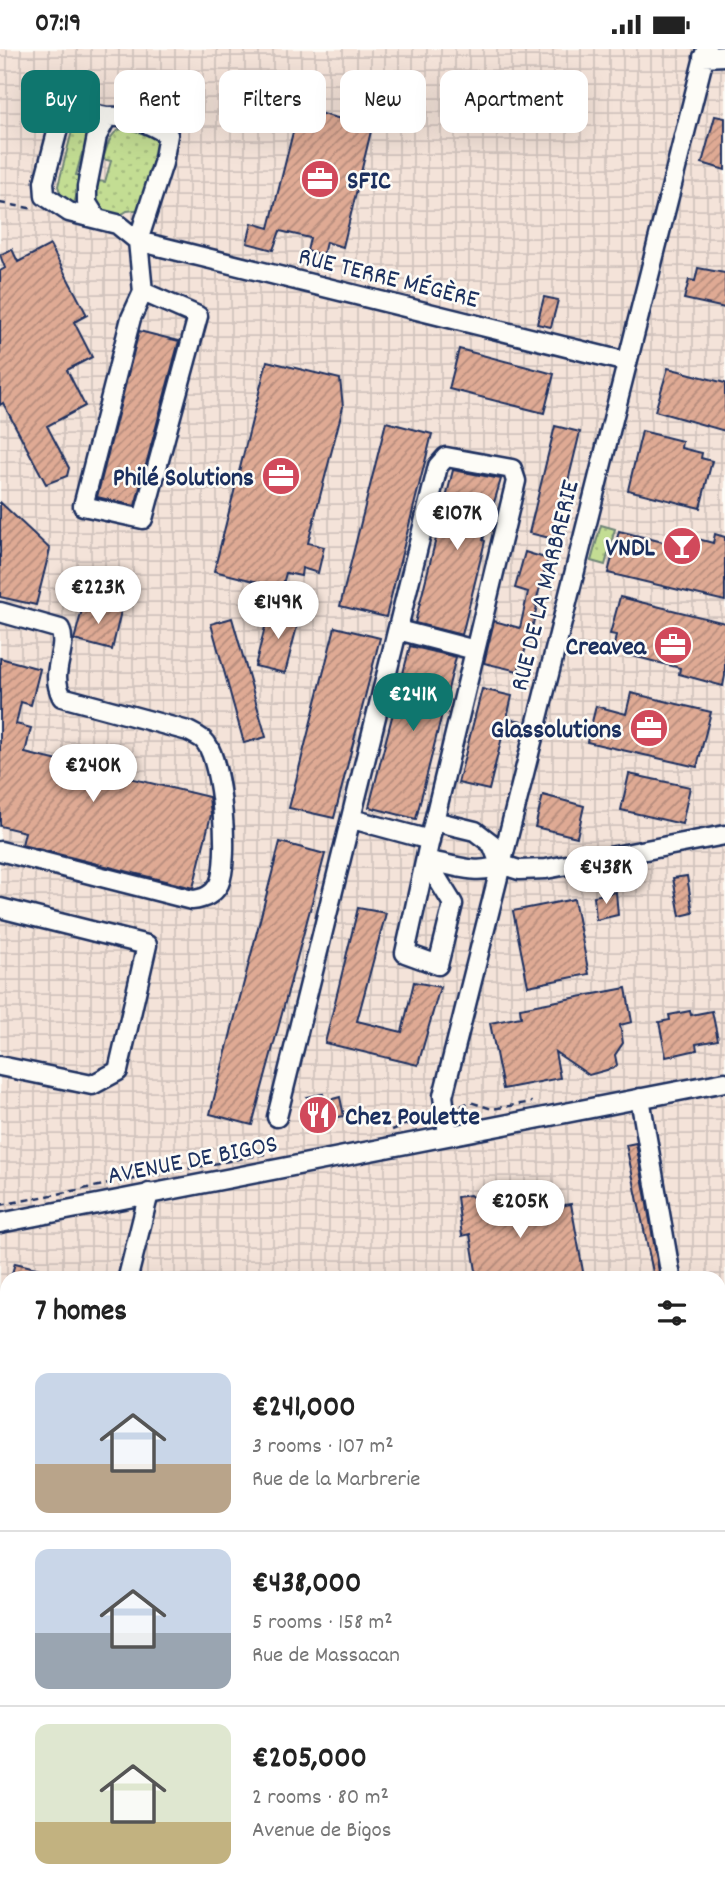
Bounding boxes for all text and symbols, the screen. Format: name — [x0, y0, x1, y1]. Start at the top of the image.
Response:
text: 07:19 — [35, 6, 81, 43]
chip: Buy — [21, 70, 100, 133]
chip: Rent — [114, 70, 205, 133]
chip: Filters — [219, 70, 326, 133]
chip: New — [340, 70, 426, 133]
chip: Apartment — [440, 70, 588, 133]
office icon: SFIC — [299, 158, 341, 200]
place label: SFIC — [347, 164, 391, 201]
street label: RUE TERRE MÉGÈRE — [294, 239, 482, 320]
office icon: Philé Solutions — [260, 455, 302, 497]
place label: Philé Solutions — [113, 461, 254, 498]
street label: RUE DE LA MARBRERIE — [502, 476, 591, 695]
pin: €107K — [408, 493, 506, 552]
text: €107K — [432, 498, 482, 531]
bar icon: VNDL — [661, 525, 703, 567]
place label: VNDL — [606, 531, 655, 568]
pin: €223K — [49, 567, 147, 626]
text: €223K — [71, 572, 125, 605]
pin: €149K — [229, 581, 327, 641]
text: €149K — [254, 587, 302, 620]
office icon: Creavea — [652, 624, 694, 666]
place label: Creavea — [565, 630, 647, 667]
pin: €241K — [364, 673, 462, 733]
text: €241K — [389, 679, 437, 712]
office icon: Glassolutions — [628, 707, 670, 749]
place label: Glassolutions — [491, 713, 622, 750]
pin: €240K — [44, 745, 142, 804]
text: €240K — [65, 750, 121, 783]
pin: €438K — [557, 847, 655, 906]
text: €438K — [580, 852, 632, 885]
restaurant icon: Chez Poulette — [297, 1094, 339, 1136]
place label: Chez Poulette — [345, 1100, 480, 1137]
street label: AVENUE DE BIGOS — [104, 1127, 281, 1196]
pin: €205K — [471, 1181, 569, 1240]
text: €205K — [492, 1186, 548, 1219]
text: 7 homes — [35, 1292, 127, 1335]
icon: filters — [653, 1294, 691, 1332]
text: €241,000 — [252, 1388, 356, 1431]
icon: home — [91, 1401, 175, 1485]
text: 3 rooms · 107 m² — [252, 1431, 394, 1464]
text: Rue de la Marbrerie — [252, 1464, 420, 1497]
text: €438,000 — [252, 1564, 361, 1607]
icon: home — [91, 1577, 175, 1661]
text: 5 rooms · 158 m² — [252, 1607, 393, 1640]
text: Rue de Massacan — [252, 1640, 400, 1673]
text: €205,000 — [252, 1739, 367, 1782]
icon: home — [91, 1752, 175, 1836]
text: 2 rooms · 80 m² — [252, 1782, 389, 1815]
text: Avenue de Bigos — [252, 1815, 391, 1848]

